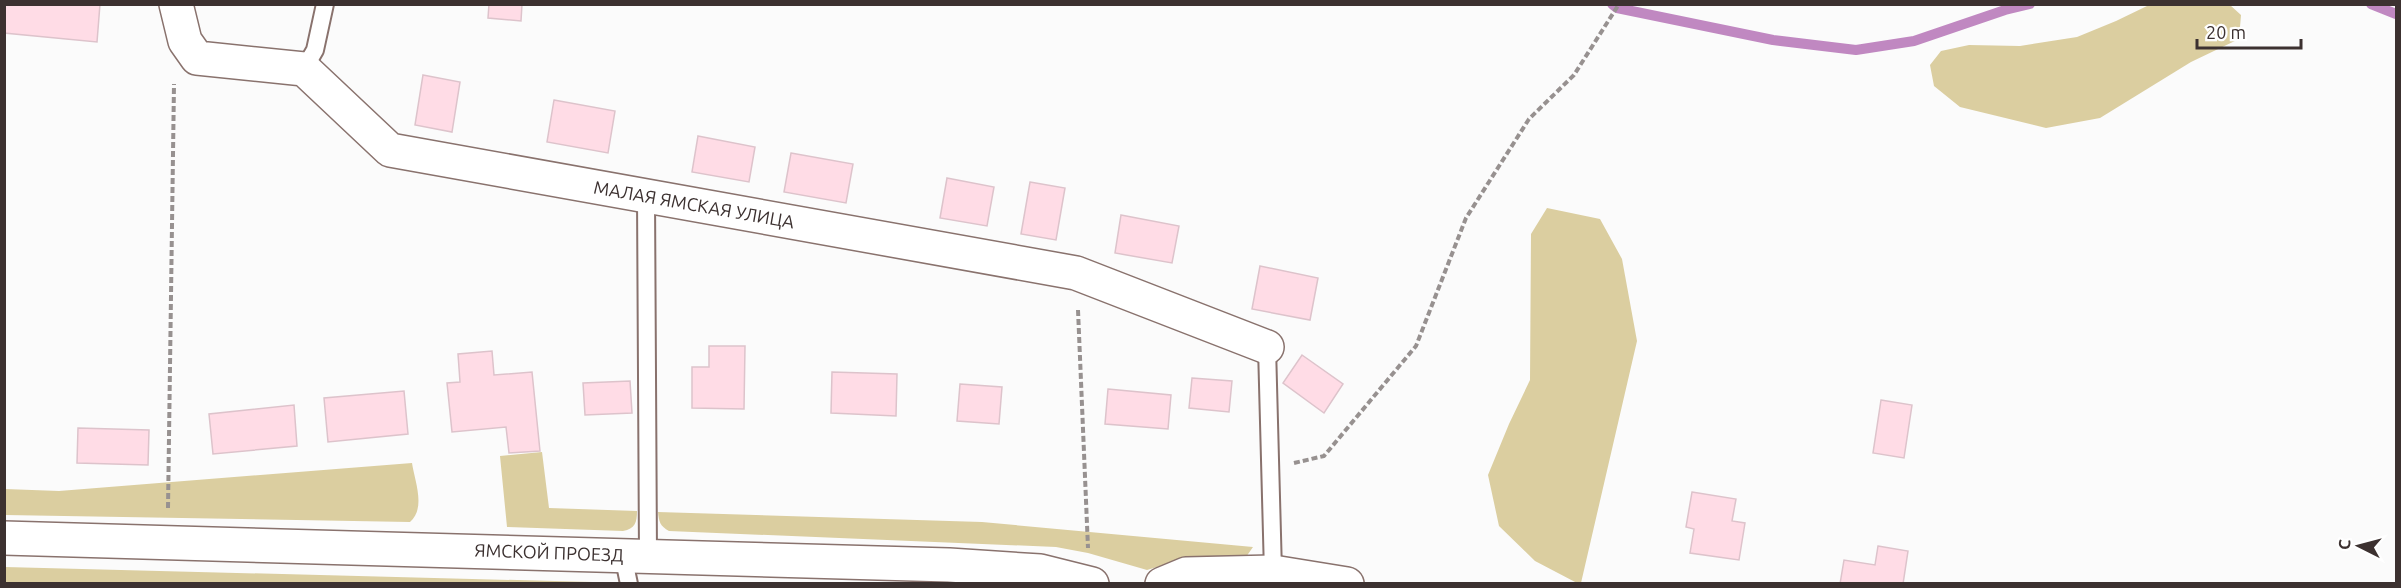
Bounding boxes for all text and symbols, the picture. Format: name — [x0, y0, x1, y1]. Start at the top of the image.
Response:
scale bar — [2197, 12, 2300, 50]
text: 20 m — [2206, 22, 2246, 42]
street label: МАЛАЯ ЯМСКАЯ УЛИЦА — [592, 177, 796, 232]
north arrow — [2329, 516, 2389, 576]
text: С — [2335, 538, 2354, 550]
street label: ЯМСКОЙ ПРОЕЗД — [474, 539, 624, 565]

